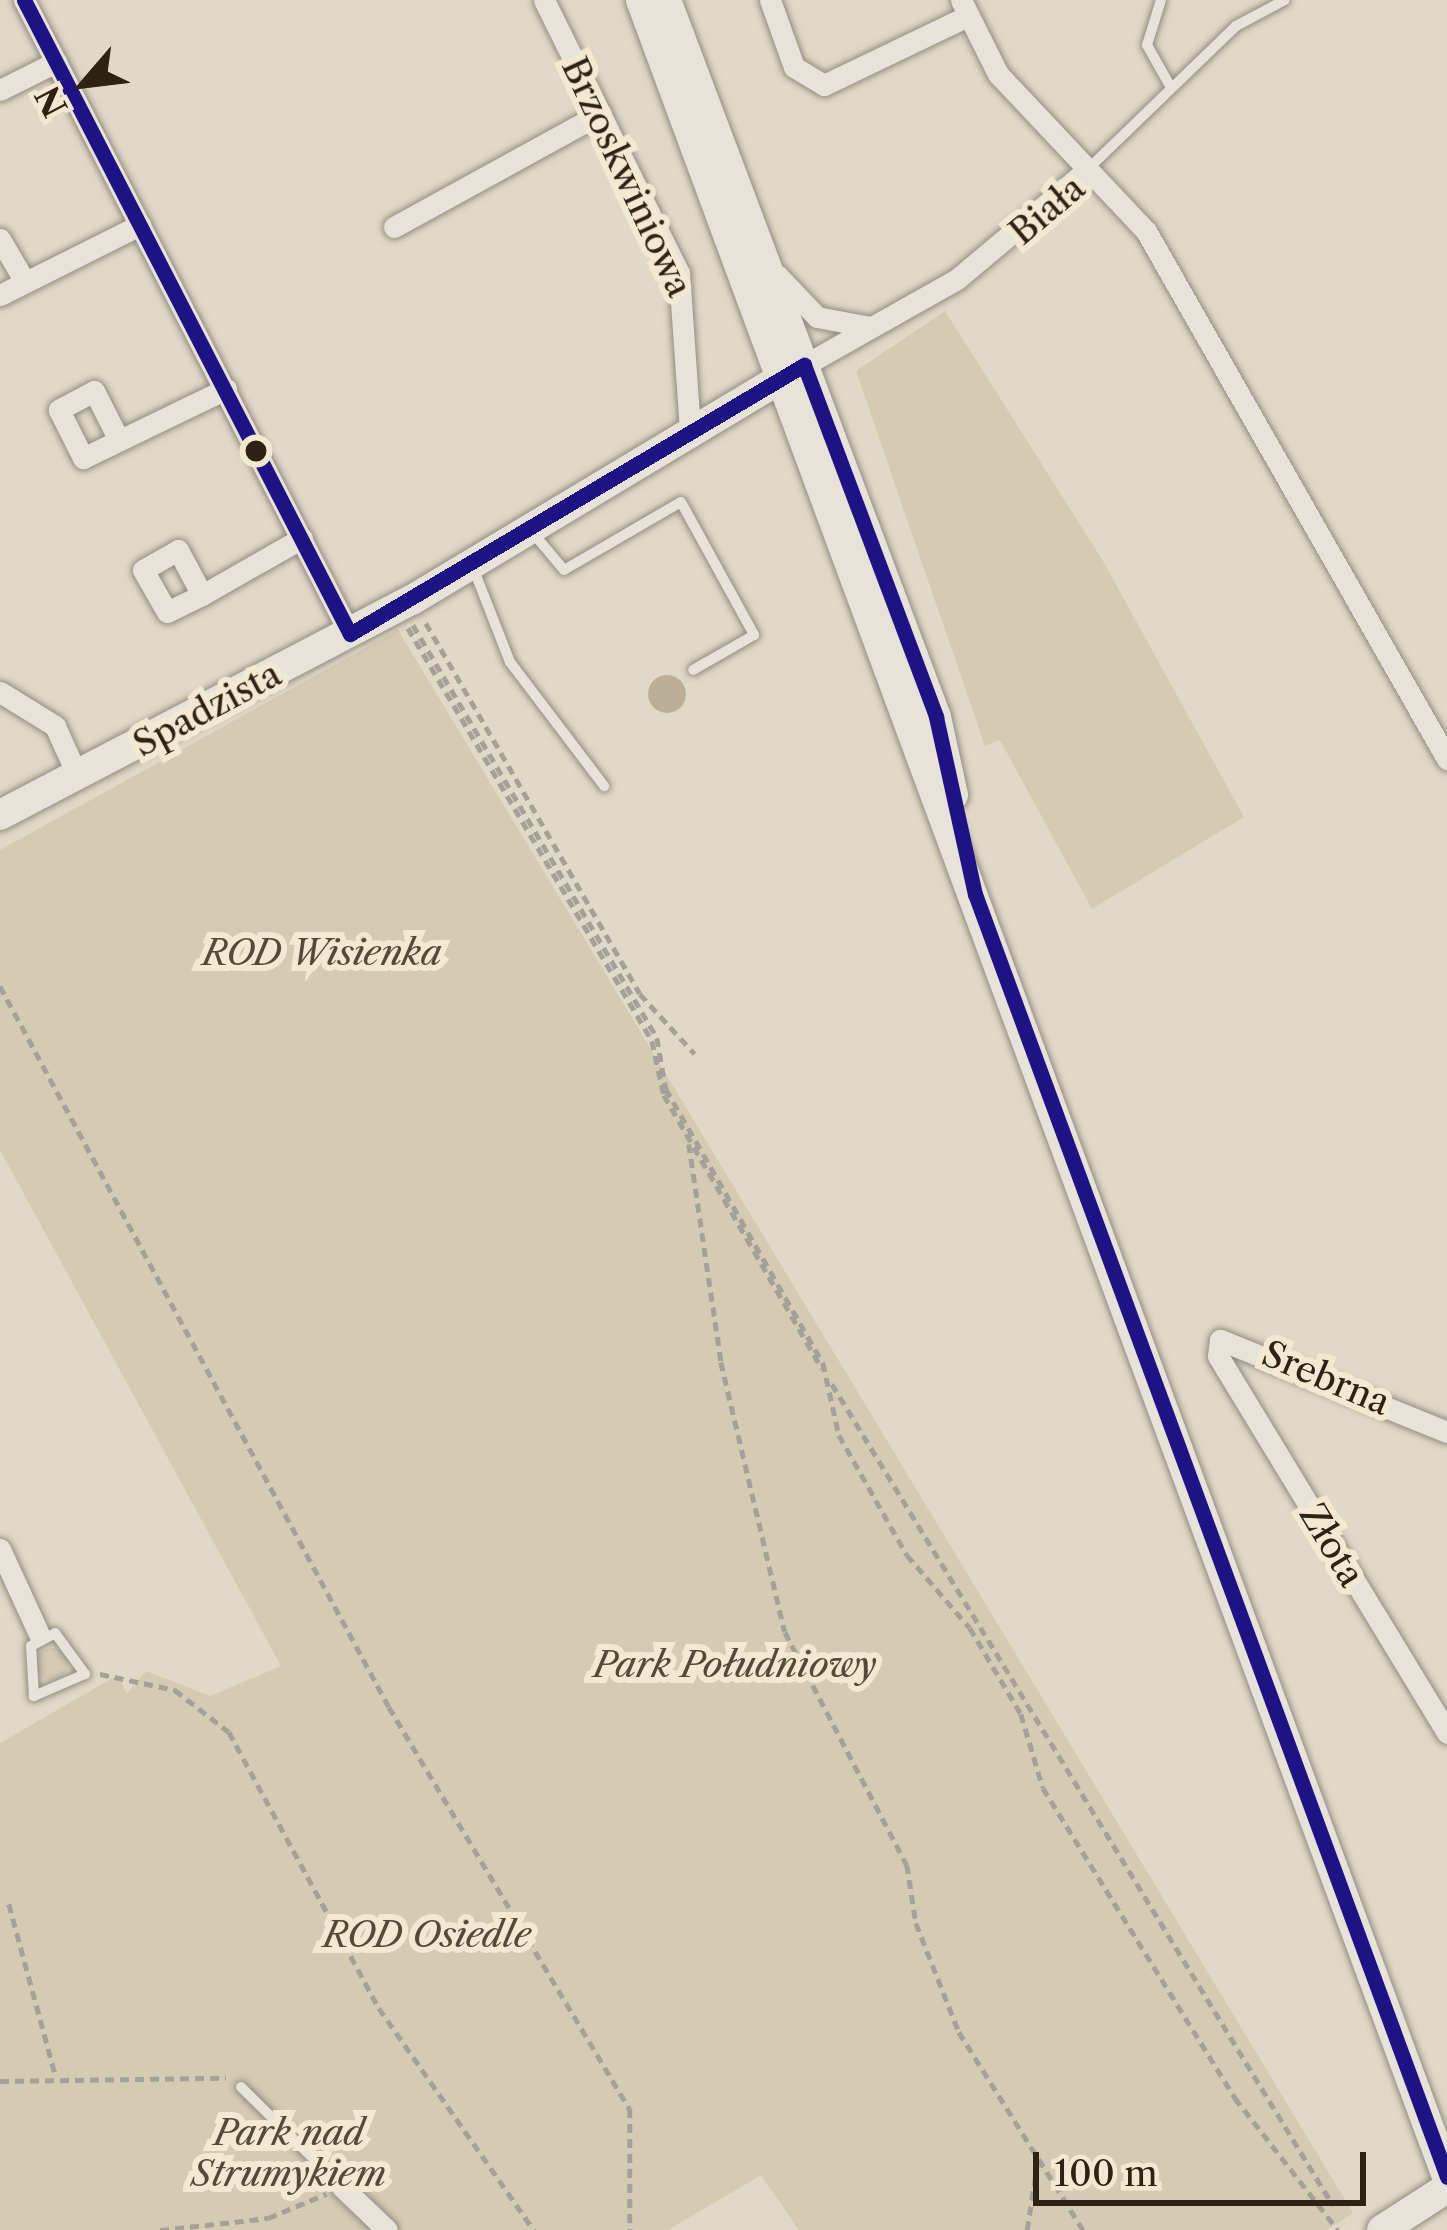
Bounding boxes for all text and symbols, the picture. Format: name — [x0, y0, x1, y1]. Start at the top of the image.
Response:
north arrow — [24, 24, 144, 144]
street label: Brzoskwiniowa — [553, 50, 701, 304]
text: N — [27, 79, 77, 123]
street label: Biała — [1001, 166, 1093, 254]
unlabelled marker — [245, 440, 267, 462]
street label: Spadzista — [126, 652, 288, 766]
park label: ROD Wisienka — [202, 931, 442, 975]
street label: Srebrna — [1256, 1332, 1396, 1424]
street label: Złota — [1291, 1496, 1373, 1594]
park label: Park Południowy — [593, 1643, 877, 1687]
park label: ROD Osiedle — [323, 1913, 531, 1957]
park label: Park nad Strumykiem — [192, 2110, 386, 2195]
scale bar — [1039, 2128, 1372, 2202]
text: 100 m — [1054, 2151, 1158, 2195]

